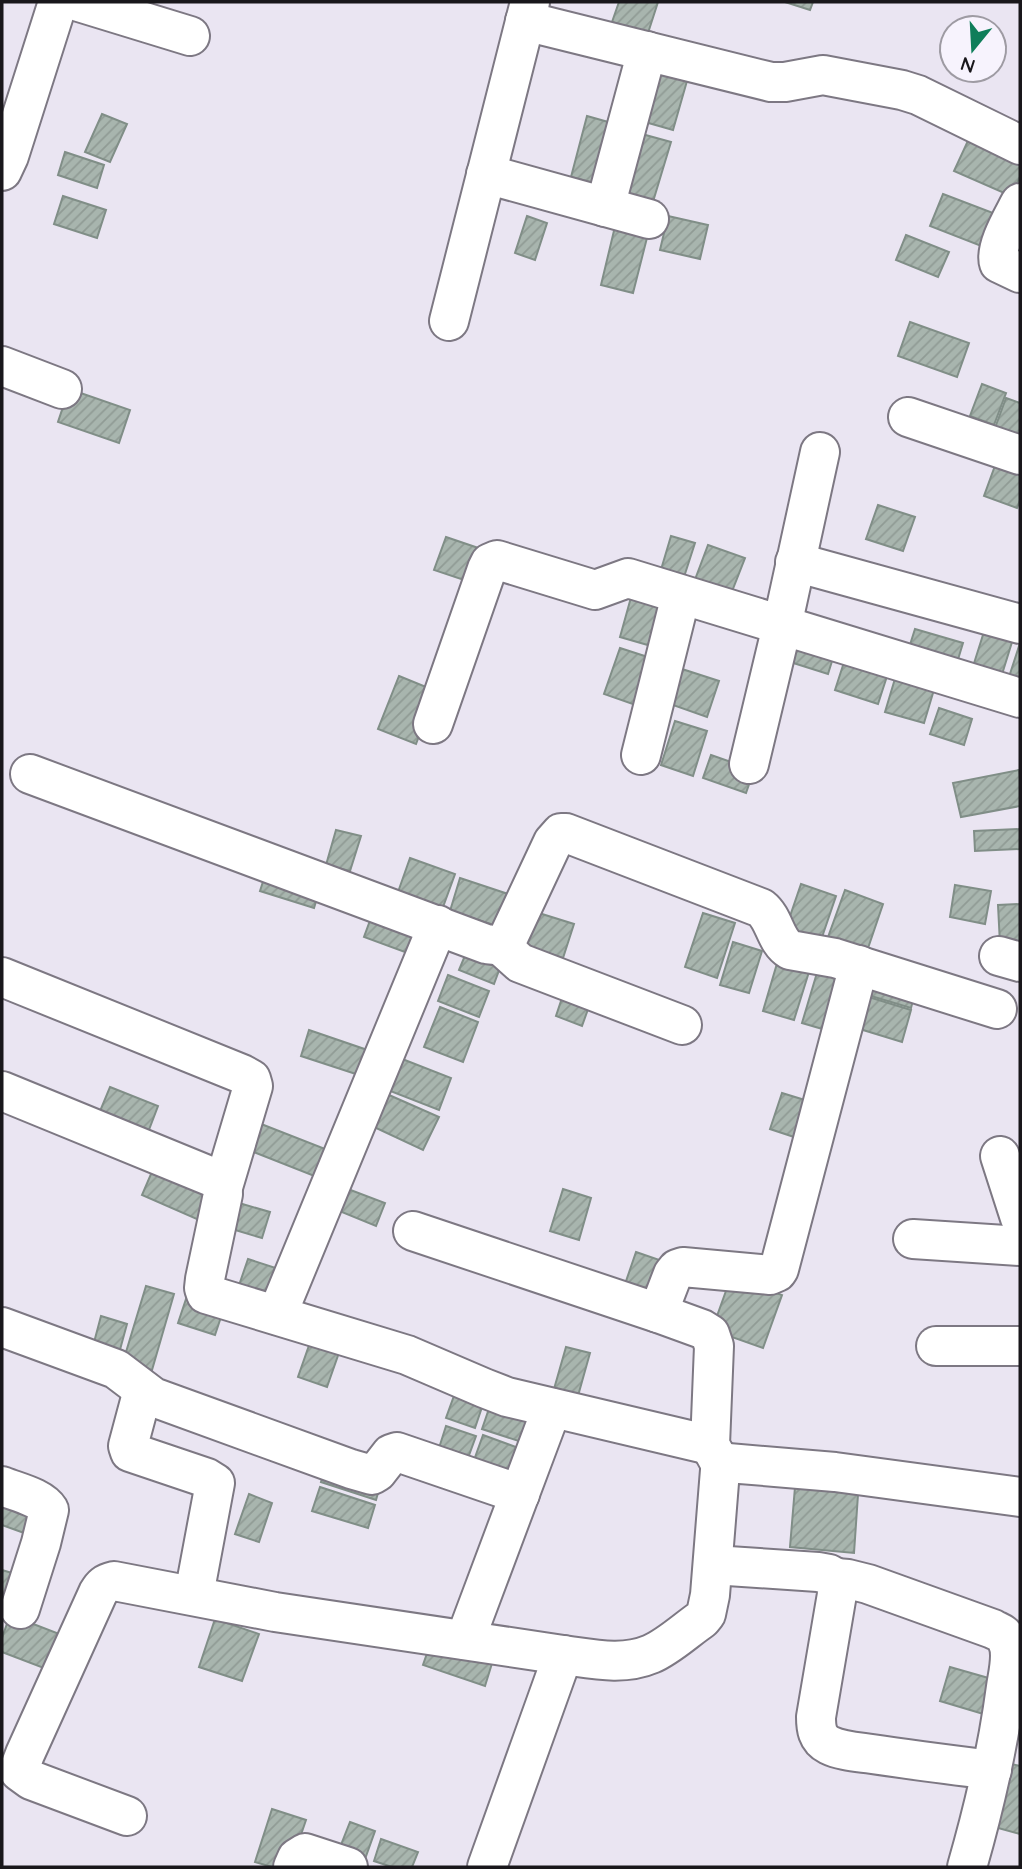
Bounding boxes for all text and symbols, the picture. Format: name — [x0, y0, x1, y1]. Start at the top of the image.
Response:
north arrow — [938, 14, 1008, 84]
text: N — [957, 52, 978, 79]

